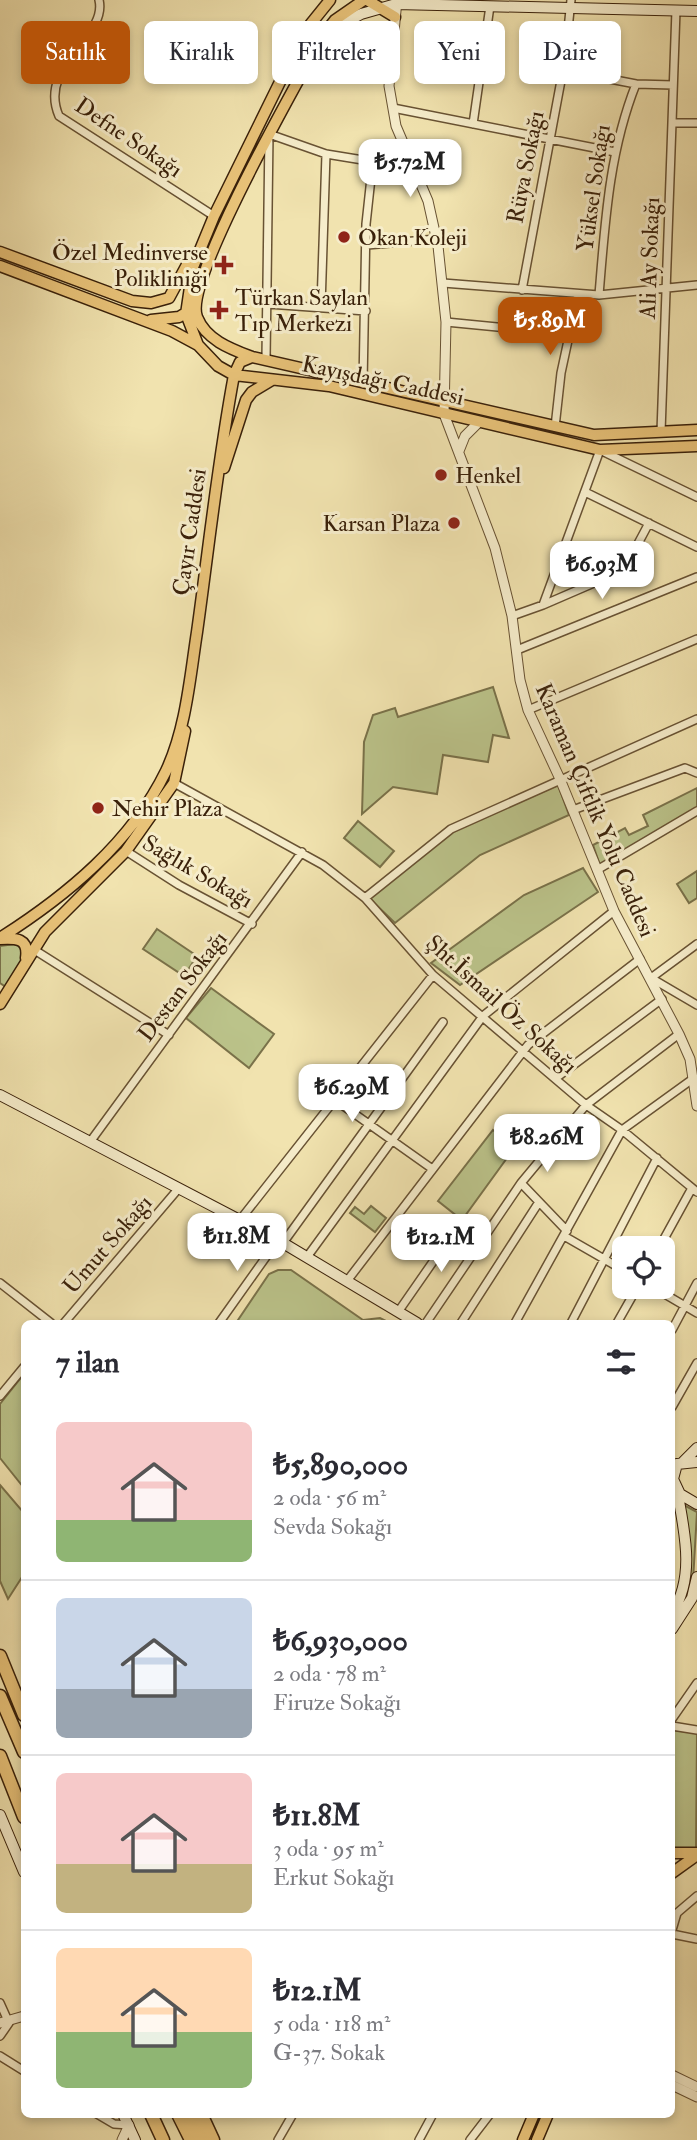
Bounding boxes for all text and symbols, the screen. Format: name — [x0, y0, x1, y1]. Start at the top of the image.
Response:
chip: Satılık — [21, 21, 130, 84]
chip: Kiralık — [144, 21, 258, 84]
chip: Filtreler — [272, 21, 400, 84]
chip: Yeni — [414, 21, 505, 84]
chip: Daire — [519, 21, 621, 84]
street label: Defne Sokağı — [69, 91, 188, 184]
street label: Rüya Sokağı — [500, 108, 551, 226]
street label: Yüksel Sokağı — [570, 123, 617, 254]
pin: ₺5.72M — [353, 140, 467, 199]
text: ₺5.72M — [375, 147, 445, 176]
street label: Ali Ay Sokağı — [633, 197, 666, 321]
place label: Okan Koleji — [358, 223, 467, 252]
marker: Okan Koleji — [336, 229, 352, 245]
place label: Özel Medinverse Polikliniği — [52, 238, 208, 293]
marker: Özel Medinverse Polikliniği — [214, 255, 234, 275]
place label: Türkan Saylan Tıp Merkezi — [235, 283, 368, 339]
pin: ₺5.89M — [493, 298, 607, 357]
marker: Türkan Saylan Tıp Merkezi — [209, 300, 229, 320]
text: ₺5.89M — [514, 305, 586, 334]
street label: Kayışdağı Caddesi — [299, 349, 467, 412]
place label: Henkel — [455, 461, 521, 490]
street label: Çayır Caddesi — [166, 467, 213, 598]
marker: Henkel — [433, 467, 449, 483]
place label: Karsan Plaza — [322, 509, 441, 538]
marker: Karsan Plaza — [446, 515, 462, 531]
pin: ₺6.93M — [545, 542, 659, 601]
text: ₺6.93M — [566, 549, 638, 578]
street label: Karaman Çiftlik Yolu Caddesi — [529, 679, 662, 941]
place label: Nehir Plaza — [112, 794, 223, 823]
marker: Nehir Plaza — [90, 800, 106, 816]
street label: Sağlık Sokağı — [137, 828, 258, 915]
street label: Destan Sokağı — [131, 925, 233, 1047]
street label: Şht.İsmail Öz Sokağı — [420, 929, 584, 1080]
pin: ₺6.29M — [295, 1064, 409, 1124]
text: ₺6.29M — [315, 1072, 389, 1101]
pin: ₺8.26M — [490, 1114, 604, 1174]
text: ₺8.26M — [510, 1122, 584, 1151]
street label: Umut Sokağı — [56, 1189, 158, 1300]
pin: ₺11.8M — [180, 1214, 294, 1273]
pin: ₺12.1M — [384, 1214, 498, 1274]
text: ₺11.8M — [203, 1221, 271, 1250]
text: ₺12.1M — [407, 1222, 475, 1251]
map controls — [612, 1236, 675, 1299]
button: locate — [612, 1236, 675, 1299]
icon: filters — [602, 1343, 640, 1381]
text: 7 ilan — [56, 1344, 120, 1381]
text: ₺5,890,000 — [273, 1446, 408, 1483]
icon: home — [112, 1450, 196, 1534]
text: 2 oda · 56 m² — [273, 1483, 386, 1512]
text: Sevda Sokağı — [273, 1512, 392, 1541]
text: ₺6,930,000 — [273, 1622, 408, 1659]
icon: home — [112, 1626, 196, 1710]
text: 2 oda · 78 m² — [273, 1659, 386, 1688]
text: Firuze Sokağı — [273, 1688, 401, 1717]
text: ₺11.8M — [273, 1797, 361, 1834]
icon: home — [112, 1801, 196, 1885]
text: 3 oda · 95 m² — [273, 1834, 384, 1863]
text: Erkut Sokağı — [273, 1863, 395, 1892]
text: ₺12.1M — [273, 1972, 362, 2009]
icon: home — [112, 1976, 196, 2060]
text: 5 oda · 118 m² — [273, 2009, 390, 2038]
text: G-37. Sokak — [273, 2038, 385, 2067]

